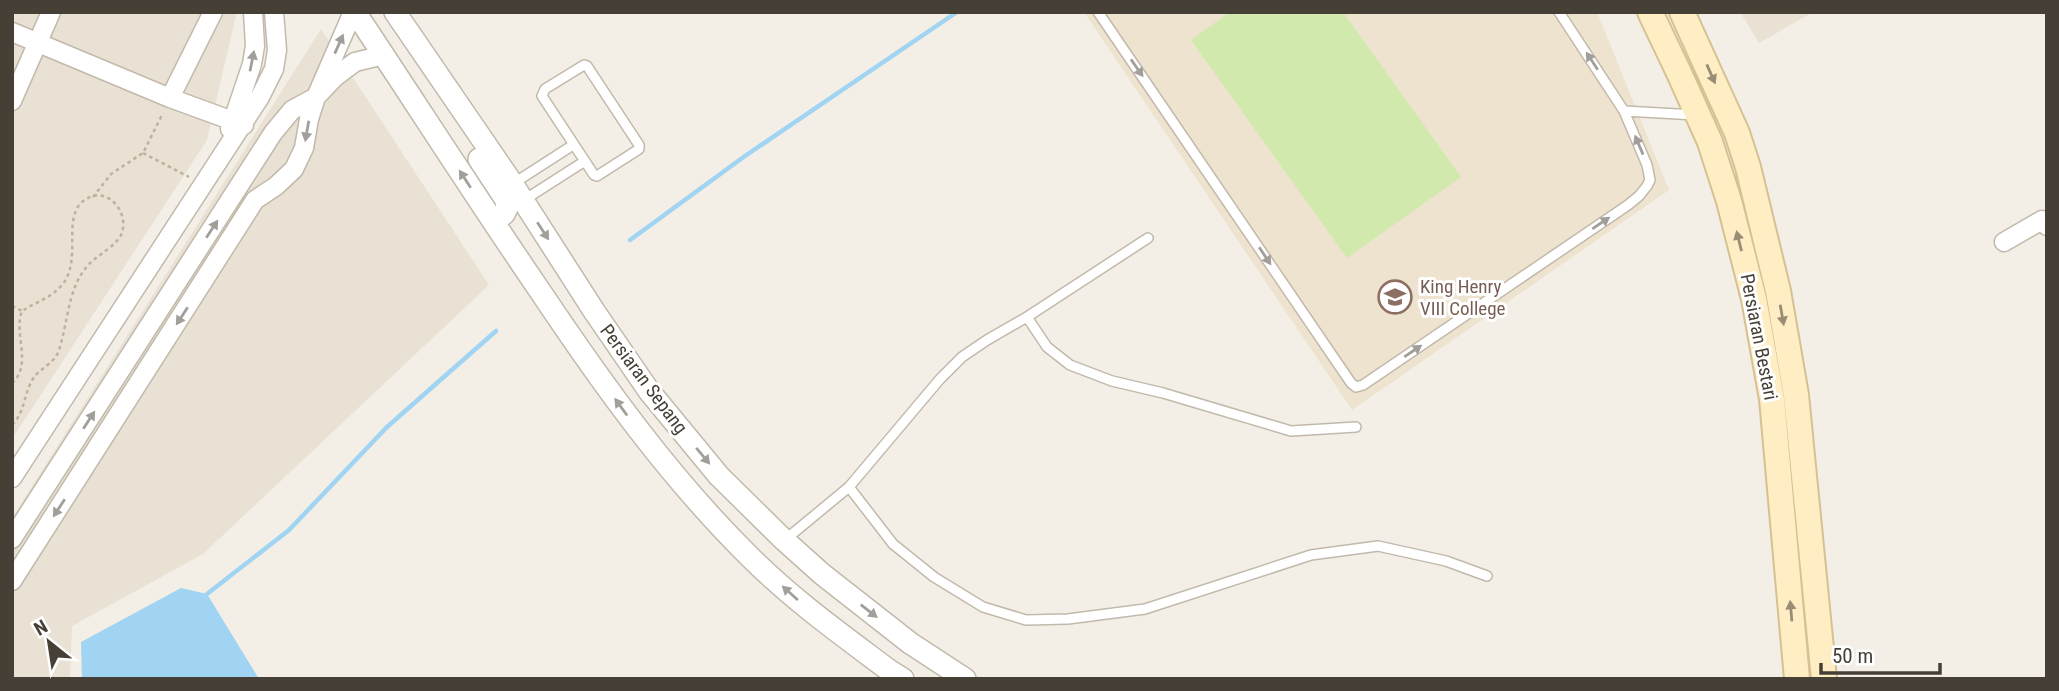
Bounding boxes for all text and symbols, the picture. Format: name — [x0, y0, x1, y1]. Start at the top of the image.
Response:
one-way arrow — [333, 34, 344, 55]
one-way arrow — [247, 50, 258, 72]
one-way arrow — [1585, 52, 1598, 71]
one-way arrow — [1130, 59, 1144, 77]
one-way arrow — [1705, 64, 1717, 84]
one-way arrow — [301, 120, 312, 142]
one-way arrow — [1633, 134, 1644, 155]
one-way arrow — [458, 170, 472, 188]
one-way arrow — [1592, 216, 1610, 230]
one-way arrow — [205, 220, 219, 238]
one-way arrow — [536, 221, 549, 241]
one-way arrow — [1733, 230, 1744, 252]
one-way arrow — [1259, 246, 1272, 266]
street label: Persiaran Bestari — [1735, 272, 1783, 402]
place label: King Henry VIII College — [1420, 275, 1506, 320]
school or university icon: King Henry VIII College — [1376, 278, 1414, 316]
one-way arrow — [1777, 304, 1788, 326]
one-way arrow — [175, 306, 188, 325]
street label: Persiaran Sepang — [595, 320, 693, 438]
one-way arrow — [1404, 344, 1422, 358]
one-way arrow — [613, 399, 628, 417]
one-way arrow — [82, 411, 96, 429]
one-way arrow — [695, 448, 710, 465]
one-way arrow — [53, 498, 66, 517]
one-way arrow — [781, 585, 799, 601]
one-way arrow — [1785, 600, 1796, 622]
one-way arrow — [859, 603, 877, 618]
north arrow — [14, 607, 84, 677]
text: N — [30, 615, 52, 641]
scale bar — [1821, 632, 1940, 676]
text: 50 m — [1832, 644, 1873, 668]

